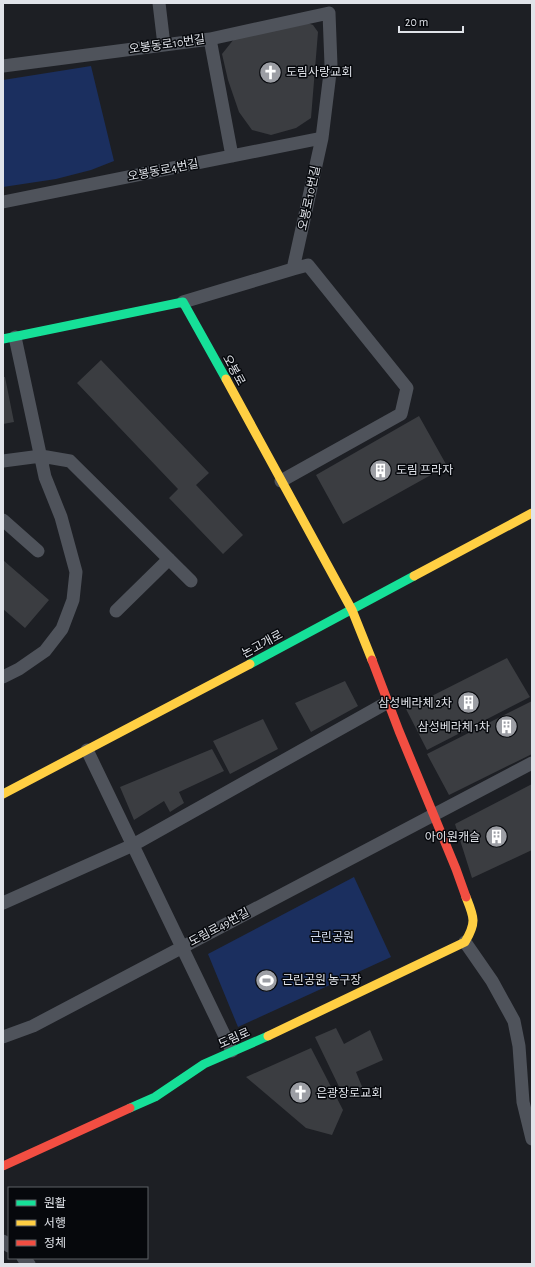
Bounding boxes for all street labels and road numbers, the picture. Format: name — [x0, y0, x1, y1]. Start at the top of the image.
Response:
street label: 오봉동로10번길 — [128, 33, 206, 55]
street label: 오봉동로4번길 — [127, 157, 199, 183]
street label: 오봉로10번길 — [296, 165, 322, 231]
street label: 오봉로 — [221, 353, 247, 387]
street label: 논고개로 — [240, 628, 284, 660]
street label: 도림로49번길 — [187, 906, 251, 948]
street label: 도림로 — [216, 1026, 252, 1050]

